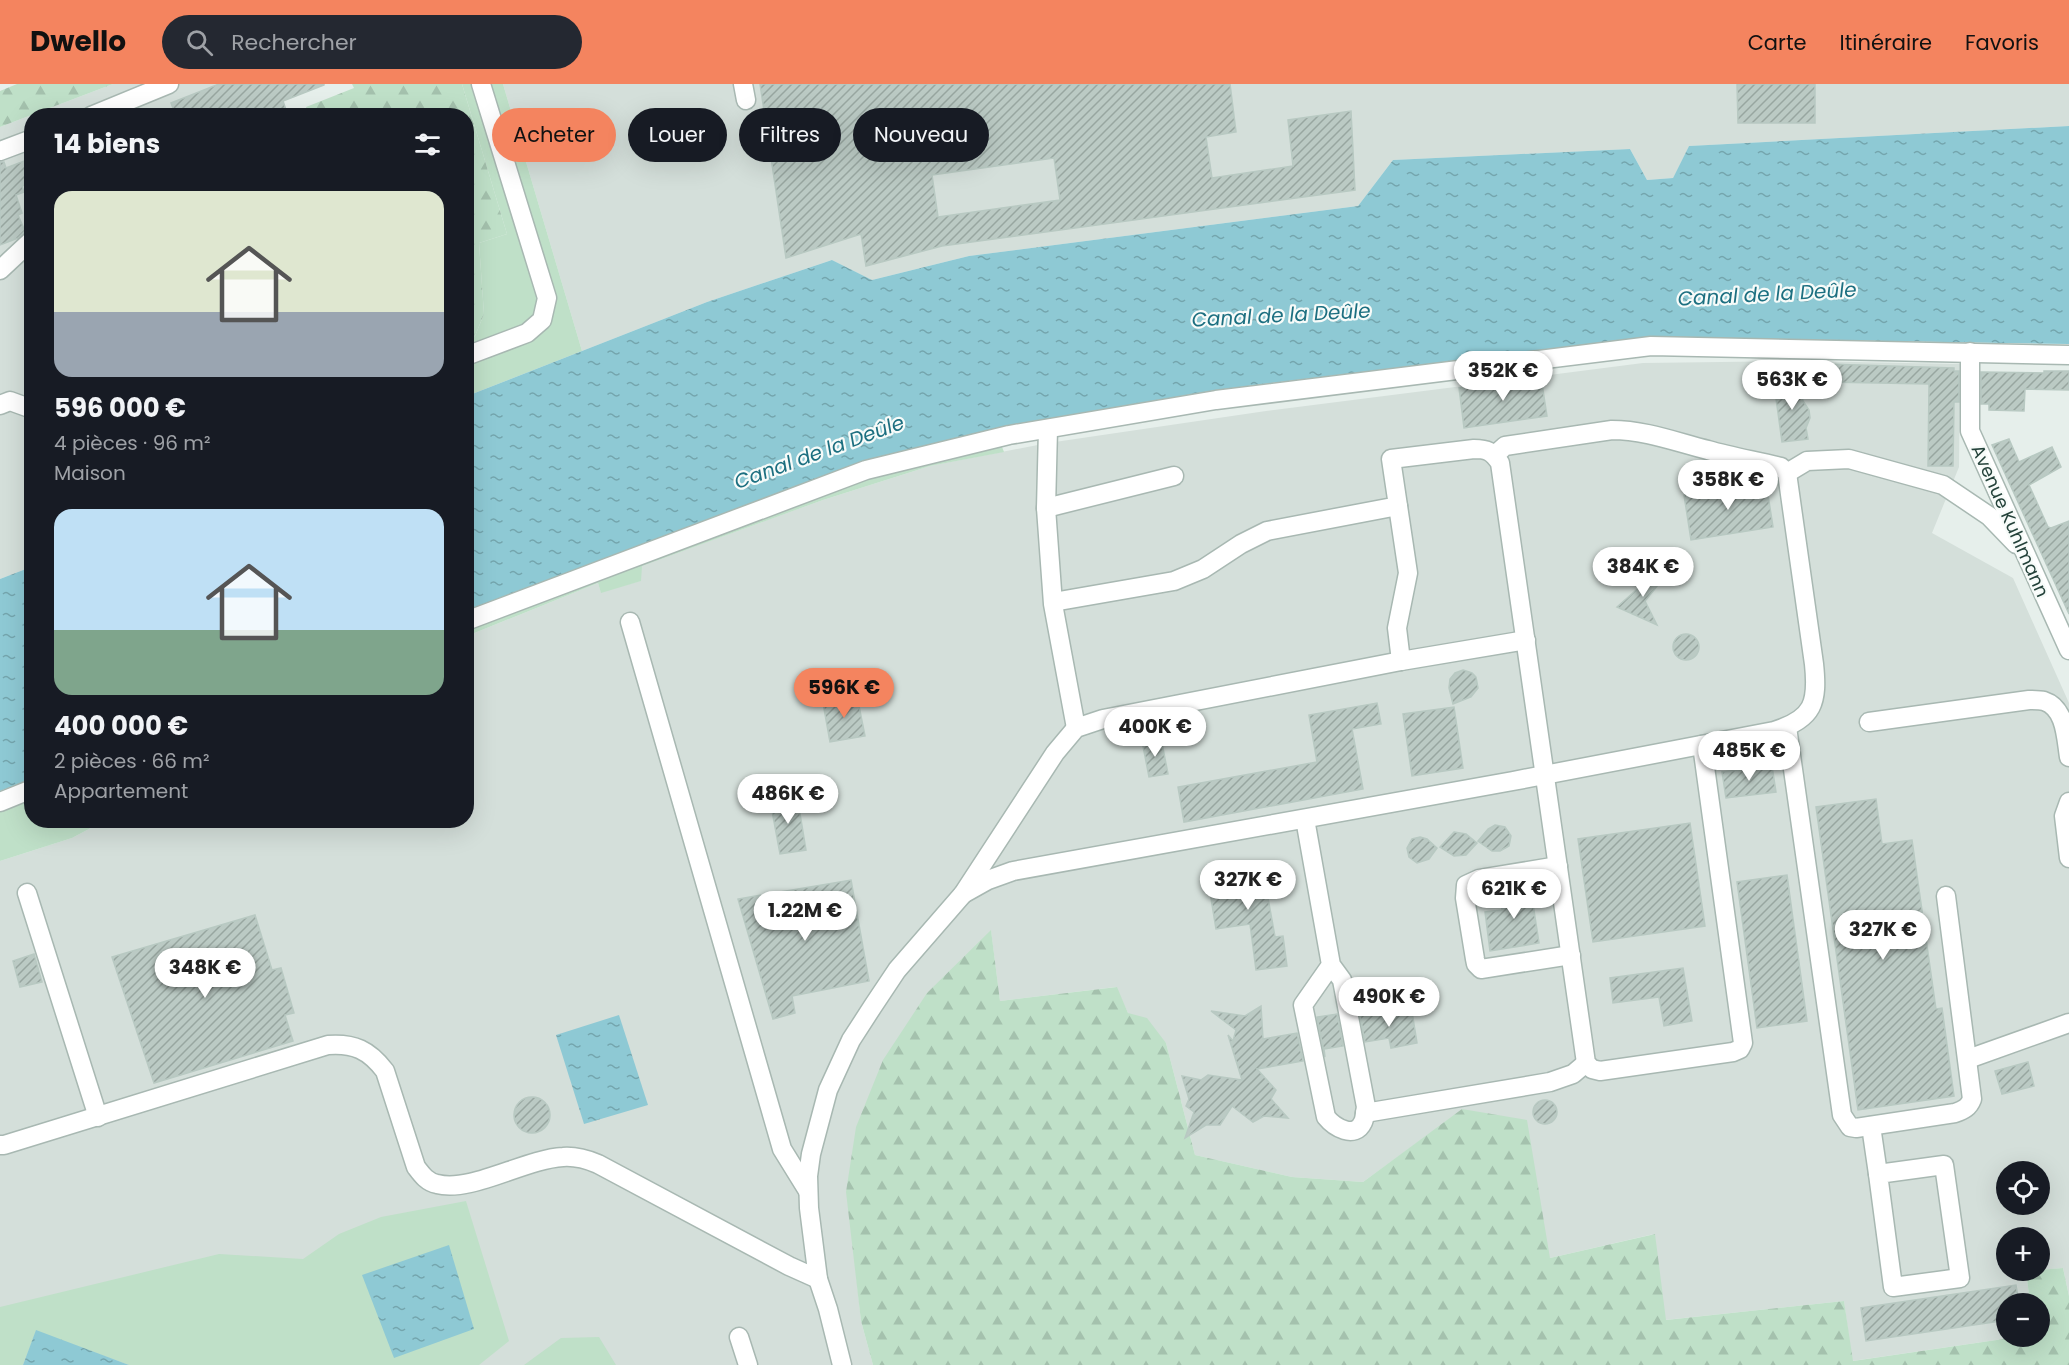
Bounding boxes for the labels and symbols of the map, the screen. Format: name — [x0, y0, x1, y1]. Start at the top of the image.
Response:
water label: Canal de la Deûle — [1677, 275, 1857, 313]
water label: Canal de la Deûle — [1191, 296, 1371, 334]
pin: 352K € — [1454, 351, 1552, 402]
pin: 563K € — [1743, 360, 1841, 411]
water label: Canal de la Deûle — [730, 408, 908, 496]
street label: Avenue Kuhlmann — [1966, 441, 2055, 601]
pin: 358K € — [1679, 460, 1777, 511]
pin: 384K € — [1594, 547, 1692, 598]
pin: 596K € — [795, 668, 893, 719]
pin: 400K € — [1106, 707, 1204, 758]
pin: 485K € — [1700, 731, 1798, 782]
pin: 486K € — [739, 774, 837, 825]
pin: 327K € — [1199, 860, 1297, 911]
pin: 621K € — [1465, 869, 1563, 920]
pin: 1.22M € — [750, 891, 860, 942]
pin: 327K € — [1834, 910, 1932, 961]
pin: 348K € — [156, 948, 254, 999]
pin: 490K € — [1340, 977, 1438, 1028]

